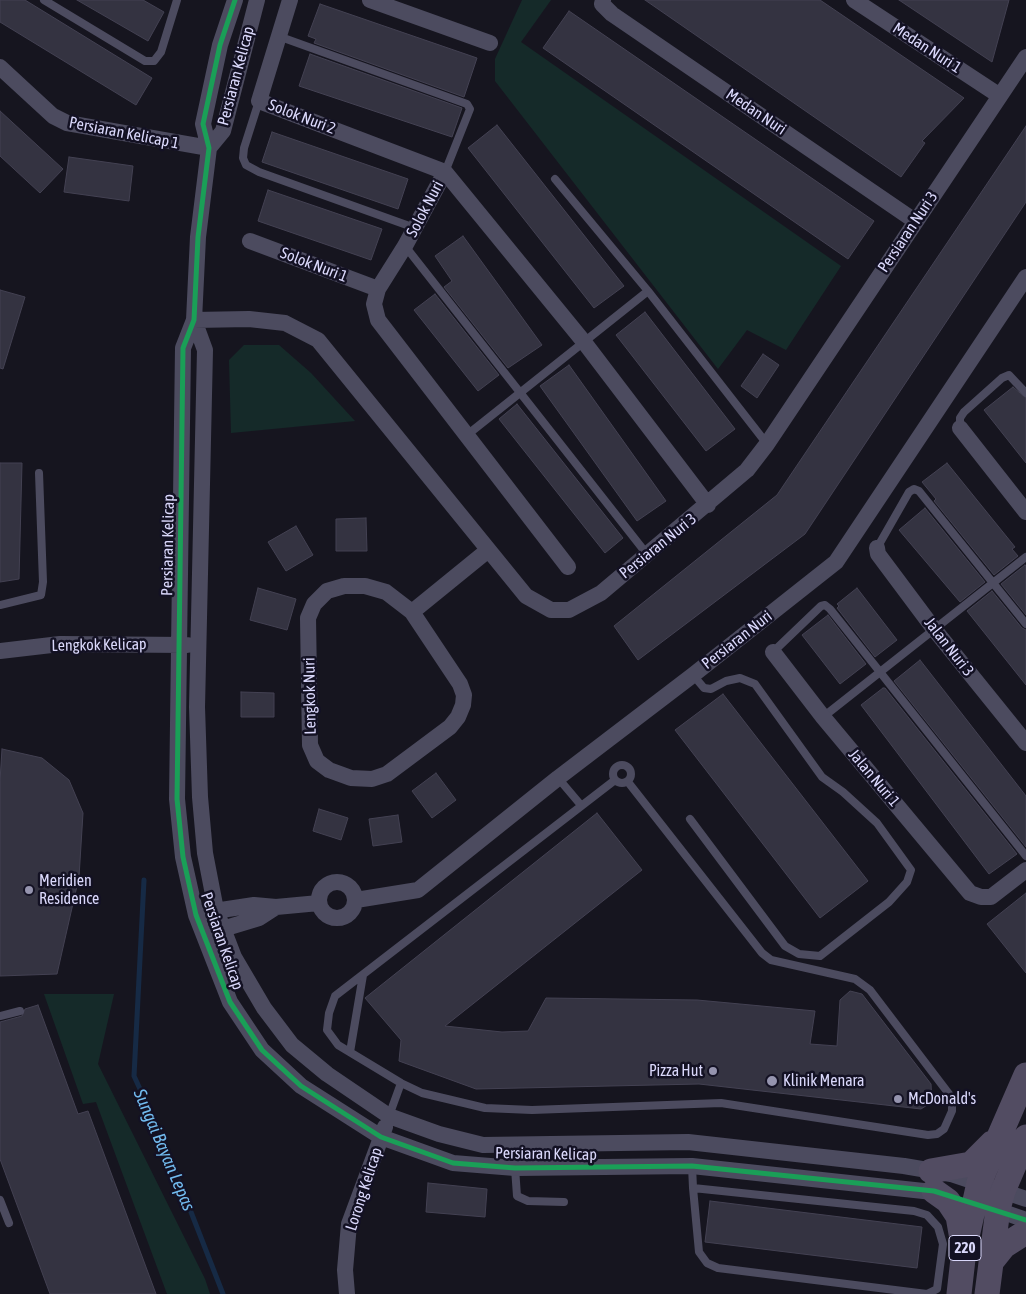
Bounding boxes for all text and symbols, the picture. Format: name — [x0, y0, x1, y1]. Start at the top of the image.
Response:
street label: Medan Nuri 1 — [889, 19, 965, 77]
street label: Persiaran Kelicap — [214, 24, 258, 128]
street label: Medan Nuri — [722, 85, 790, 139]
street label: Solok Nuri 2 — [266, 95, 338, 139]
street label: Persiaran Kelicap 1 — [67, 113, 181, 153]
street label: Solok Nuri — [402, 178, 448, 240]
street label: Persiaran Nuri 3 — [874, 188, 942, 276]
street label: Solok Nuri 1 — [278, 243, 350, 287]
street label: Persiaran Kelicap — [158, 494, 178, 596]
street label: Persiaran Nuri 3 — [616, 509, 700, 583]
street label: Persiaran Nuri — [698, 607, 776, 673]
street label: Jalan Nuri 3 — [920, 614, 978, 680]
street label: Lengkok Kelicap — [51, 635, 147, 655]
street label: Lengkok Nuri — [300, 657, 320, 735]
street label: Jalan Nuri 1 — [844, 745, 904, 811]
place label: Meridien Residence — [39, 871, 99, 909]
marker: Meridien Residence — [23, 884, 35, 896]
street label: Persiaran Kelicap — [196, 890, 248, 992]
place label: Pizza Hut — [649, 1061, 703, 1081]
marker: Pizza Hut — [707, 1065, 719, 1077]
place label: Klinik Menara — [783, 1071, 864, 1091]
marker: Klinik Menara — [765, 1074, 779, 1088]
water label: Sungai Bayan Lepas — [129, 1086, 199, 1214]
place label: McDonald's — [908, 1089, 976, 1109]
marker: McDonald's — [892, 1093, 904, 1105]
street label: Persiaran Kelicap — [495, 1144, 597, 1164]
street label: Lorong Kelicap — [342, 1145, 386, 1233]
road number: 220 — [949, 1236, 981, 1260]

